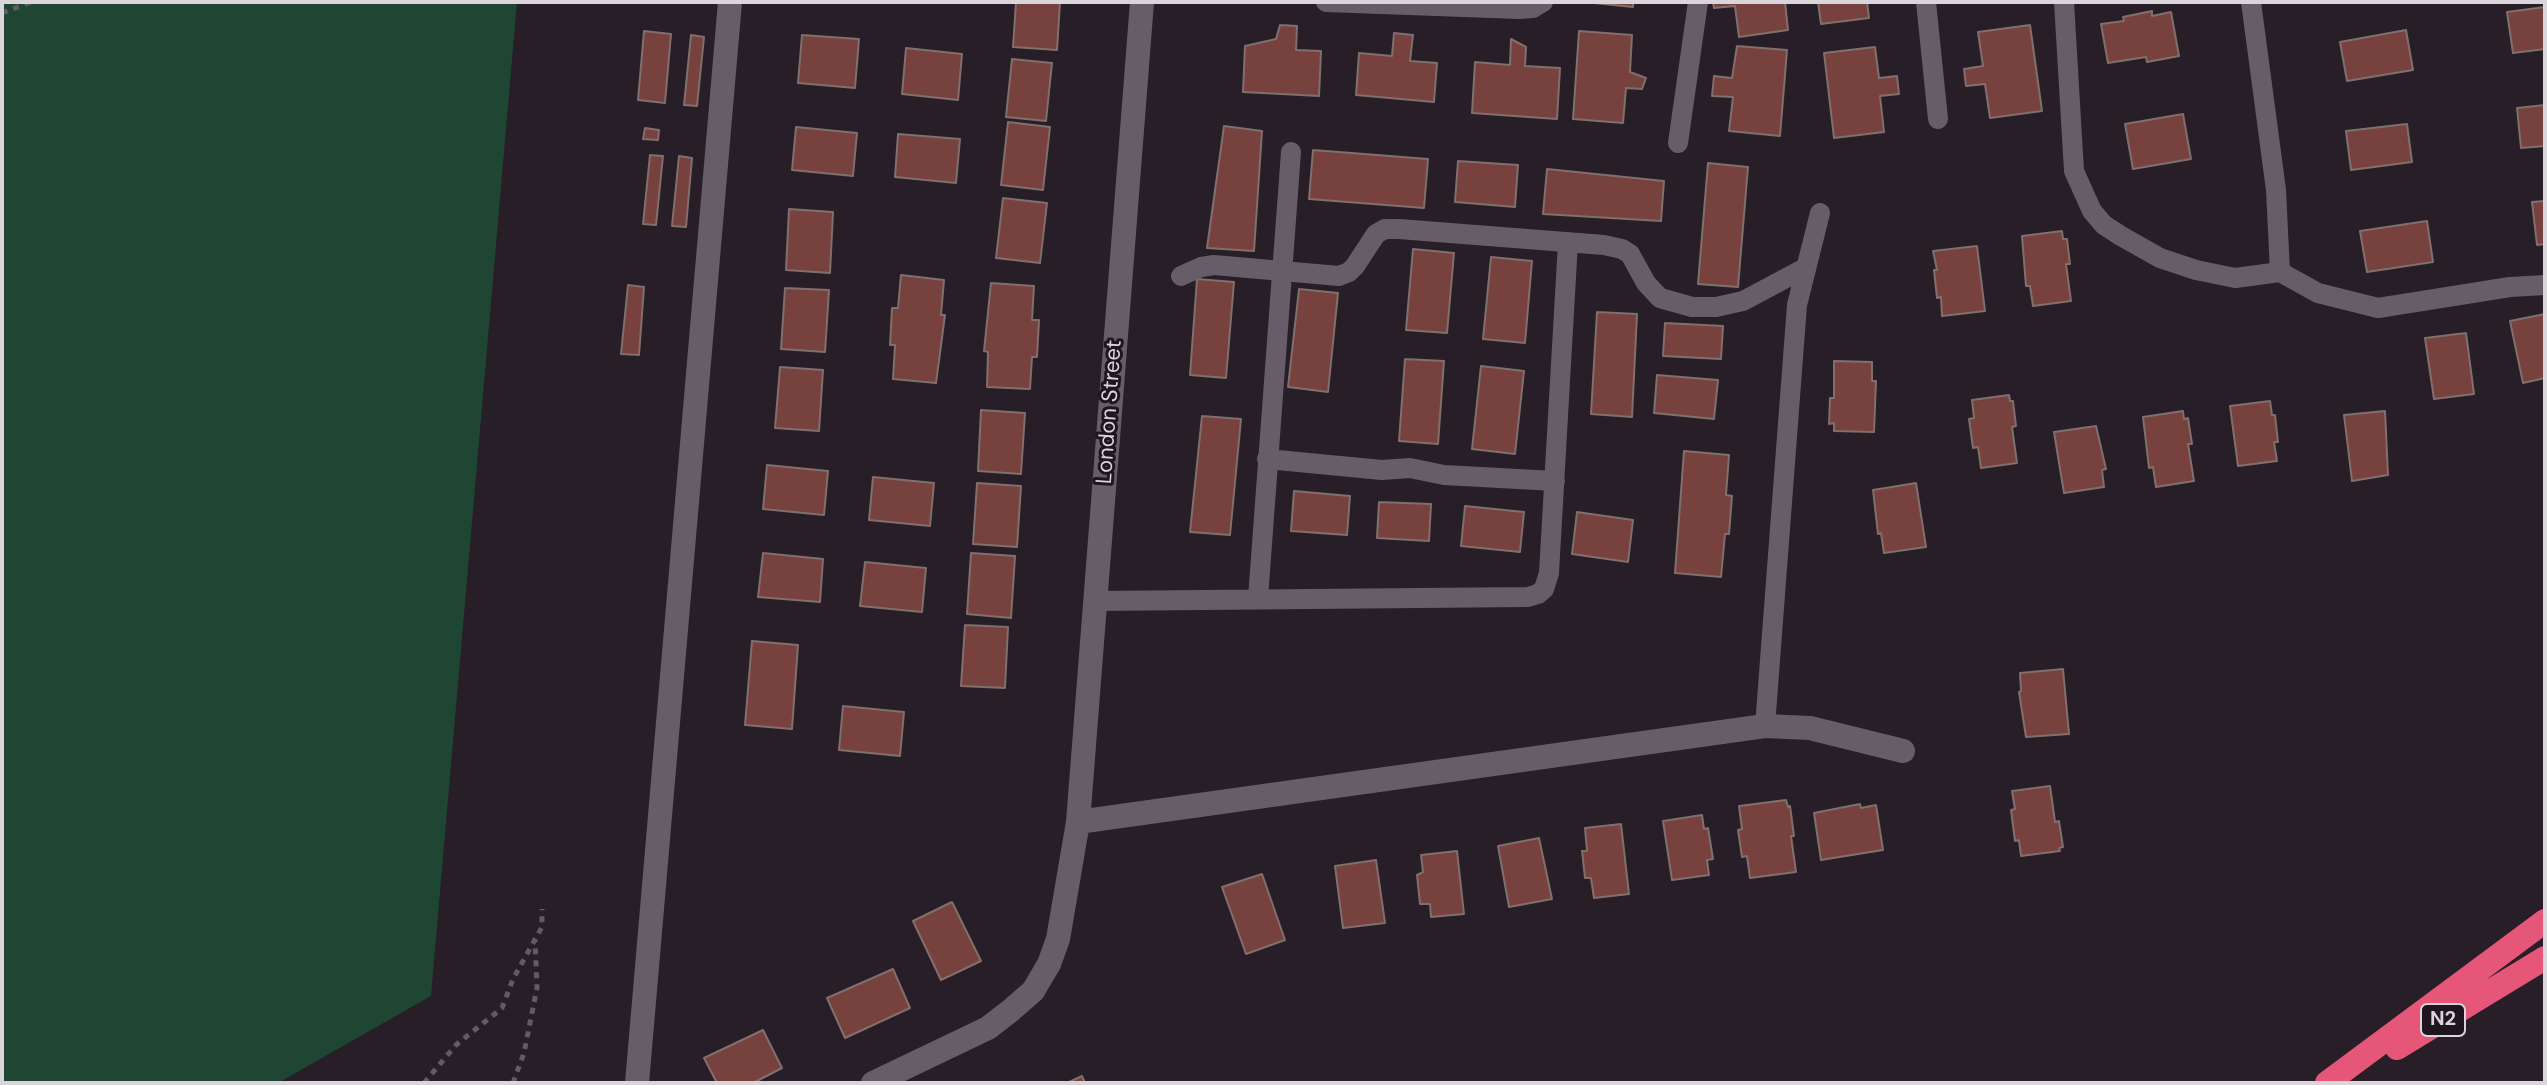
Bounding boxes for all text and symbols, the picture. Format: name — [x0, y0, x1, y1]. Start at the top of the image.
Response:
street label: London Street — [1092, 339, 1128, 485]
road number: N2 — [2421, 1004, 2465, 1036]

